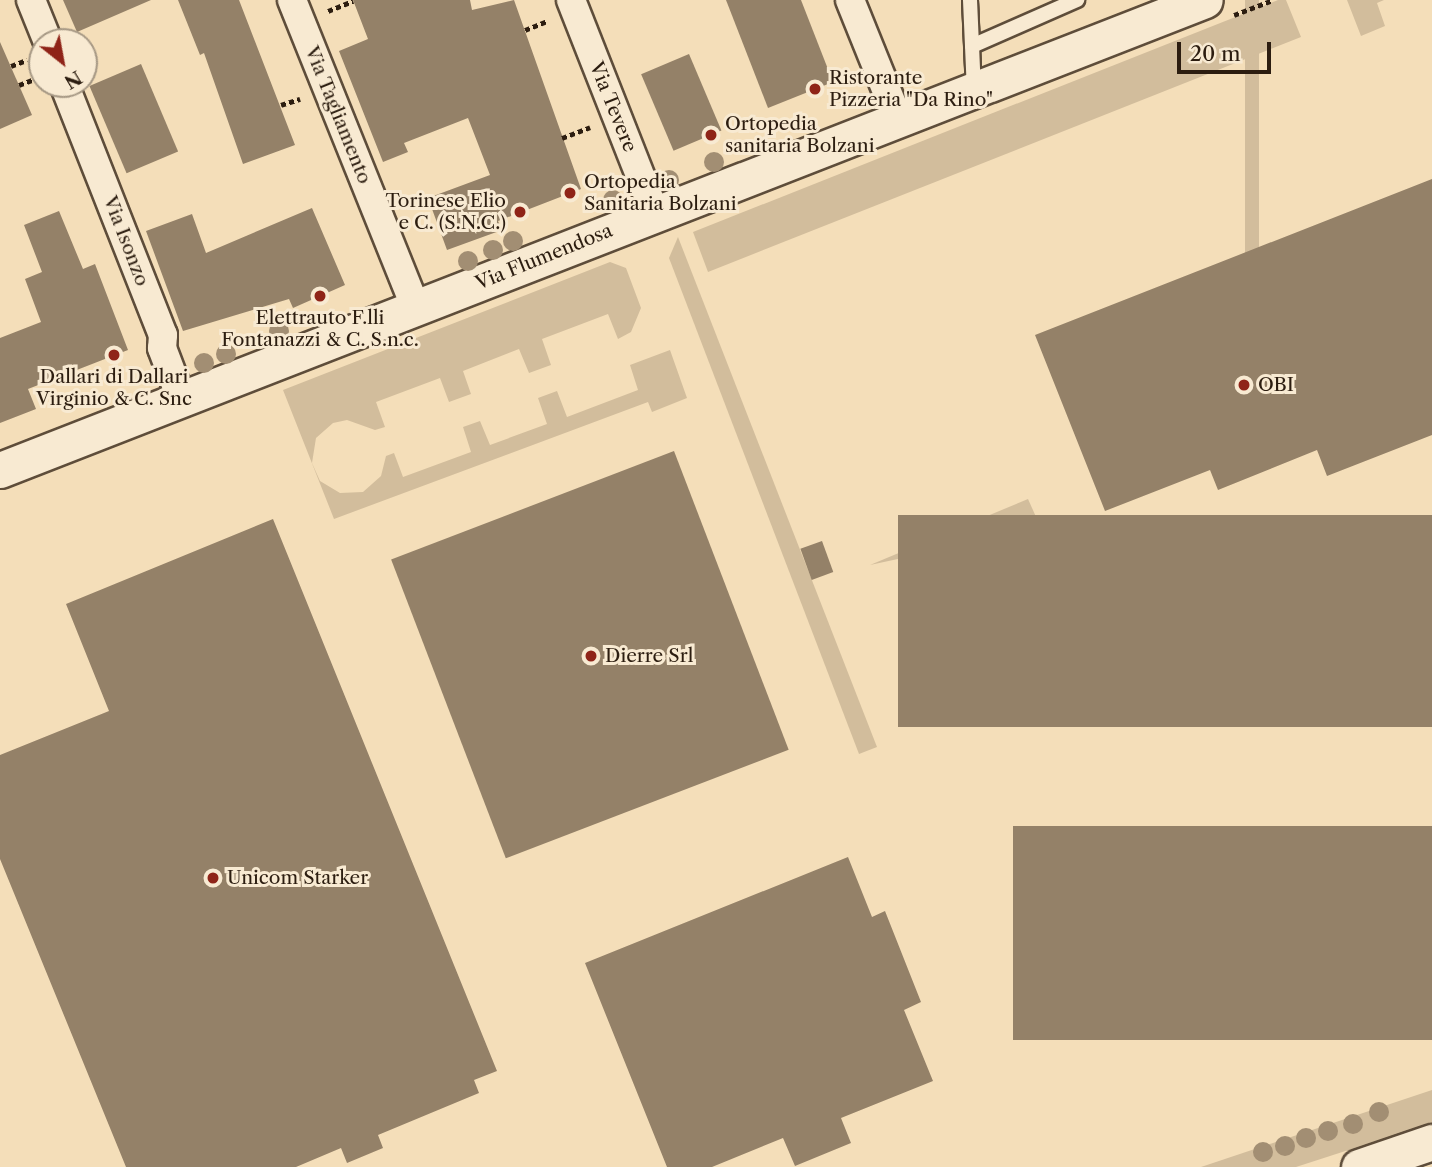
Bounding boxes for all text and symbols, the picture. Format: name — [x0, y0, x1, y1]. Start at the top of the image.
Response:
north arrow — [28, 28, 98, 98]
scale bar — [1180, 28, 1274, 72]
text: 20 m — [1190, 41, 1241, 66]
street label: Via Tagliamento — [300, 43, 376, 187]
street label: Via Tevere — [584, 58, 642, 156]
text: N — [60, 66, 86, 94]
place label: Ristorante Pizzeria "Da Rino" — [829, 67, 994, 111]
marker: Ristorante Pizzeria "Da Rino" — [807, 81, 823, 97]
place label: Ortopedia sanitaria Bolzani — [725, 113, 875, 157]
marker: Ortopedia sanitaria Bolzani — [703, 127, 719, 143]
place label: Ortopedia Sanitaria Bolzani — [584, 171, 737, 215]
marker: Ortopedia Sanitaria Bolzani — [562, 185, 578, 201]
place label: Torinese Elio e C. (S.N.C.) — [385, 190, 506, 234]
street label: Via Isonzo — [98, 193, 154, 289]
marker: Torinese Elio e C. (S.N.C.) — [512, 204, 528, 220]
street label: Via Flumendosa — [472, 219, 616, 295]
marker: Elettrauto F.lli Fontanazzi & C. S.n.c. — [312, 288, 328, 304]
place label: Elettrauto F.lli Fontanazzi & C. S.n.c. — [221, 307, 419, 351]
marker: Dallari di Dallari Virginio & C. Snc — [106, 347, 122, 363]
place label: Dallari di Dallari Virginio & C. Snc — [36, 366, 192, 410]
place label: OBI — [1258, 374, 1294, 396]
marker: OBI — [1236, 377, 1252, 393]
place label: Dierre Srl — [605, 645, 693, 667]
marker: Dierre Srl — [583, 648, 599, 664]
place label: Unicom Starker — [227, 867, 368, 889]
marker: Unicom Starker — [205, 870, 221, 886]

